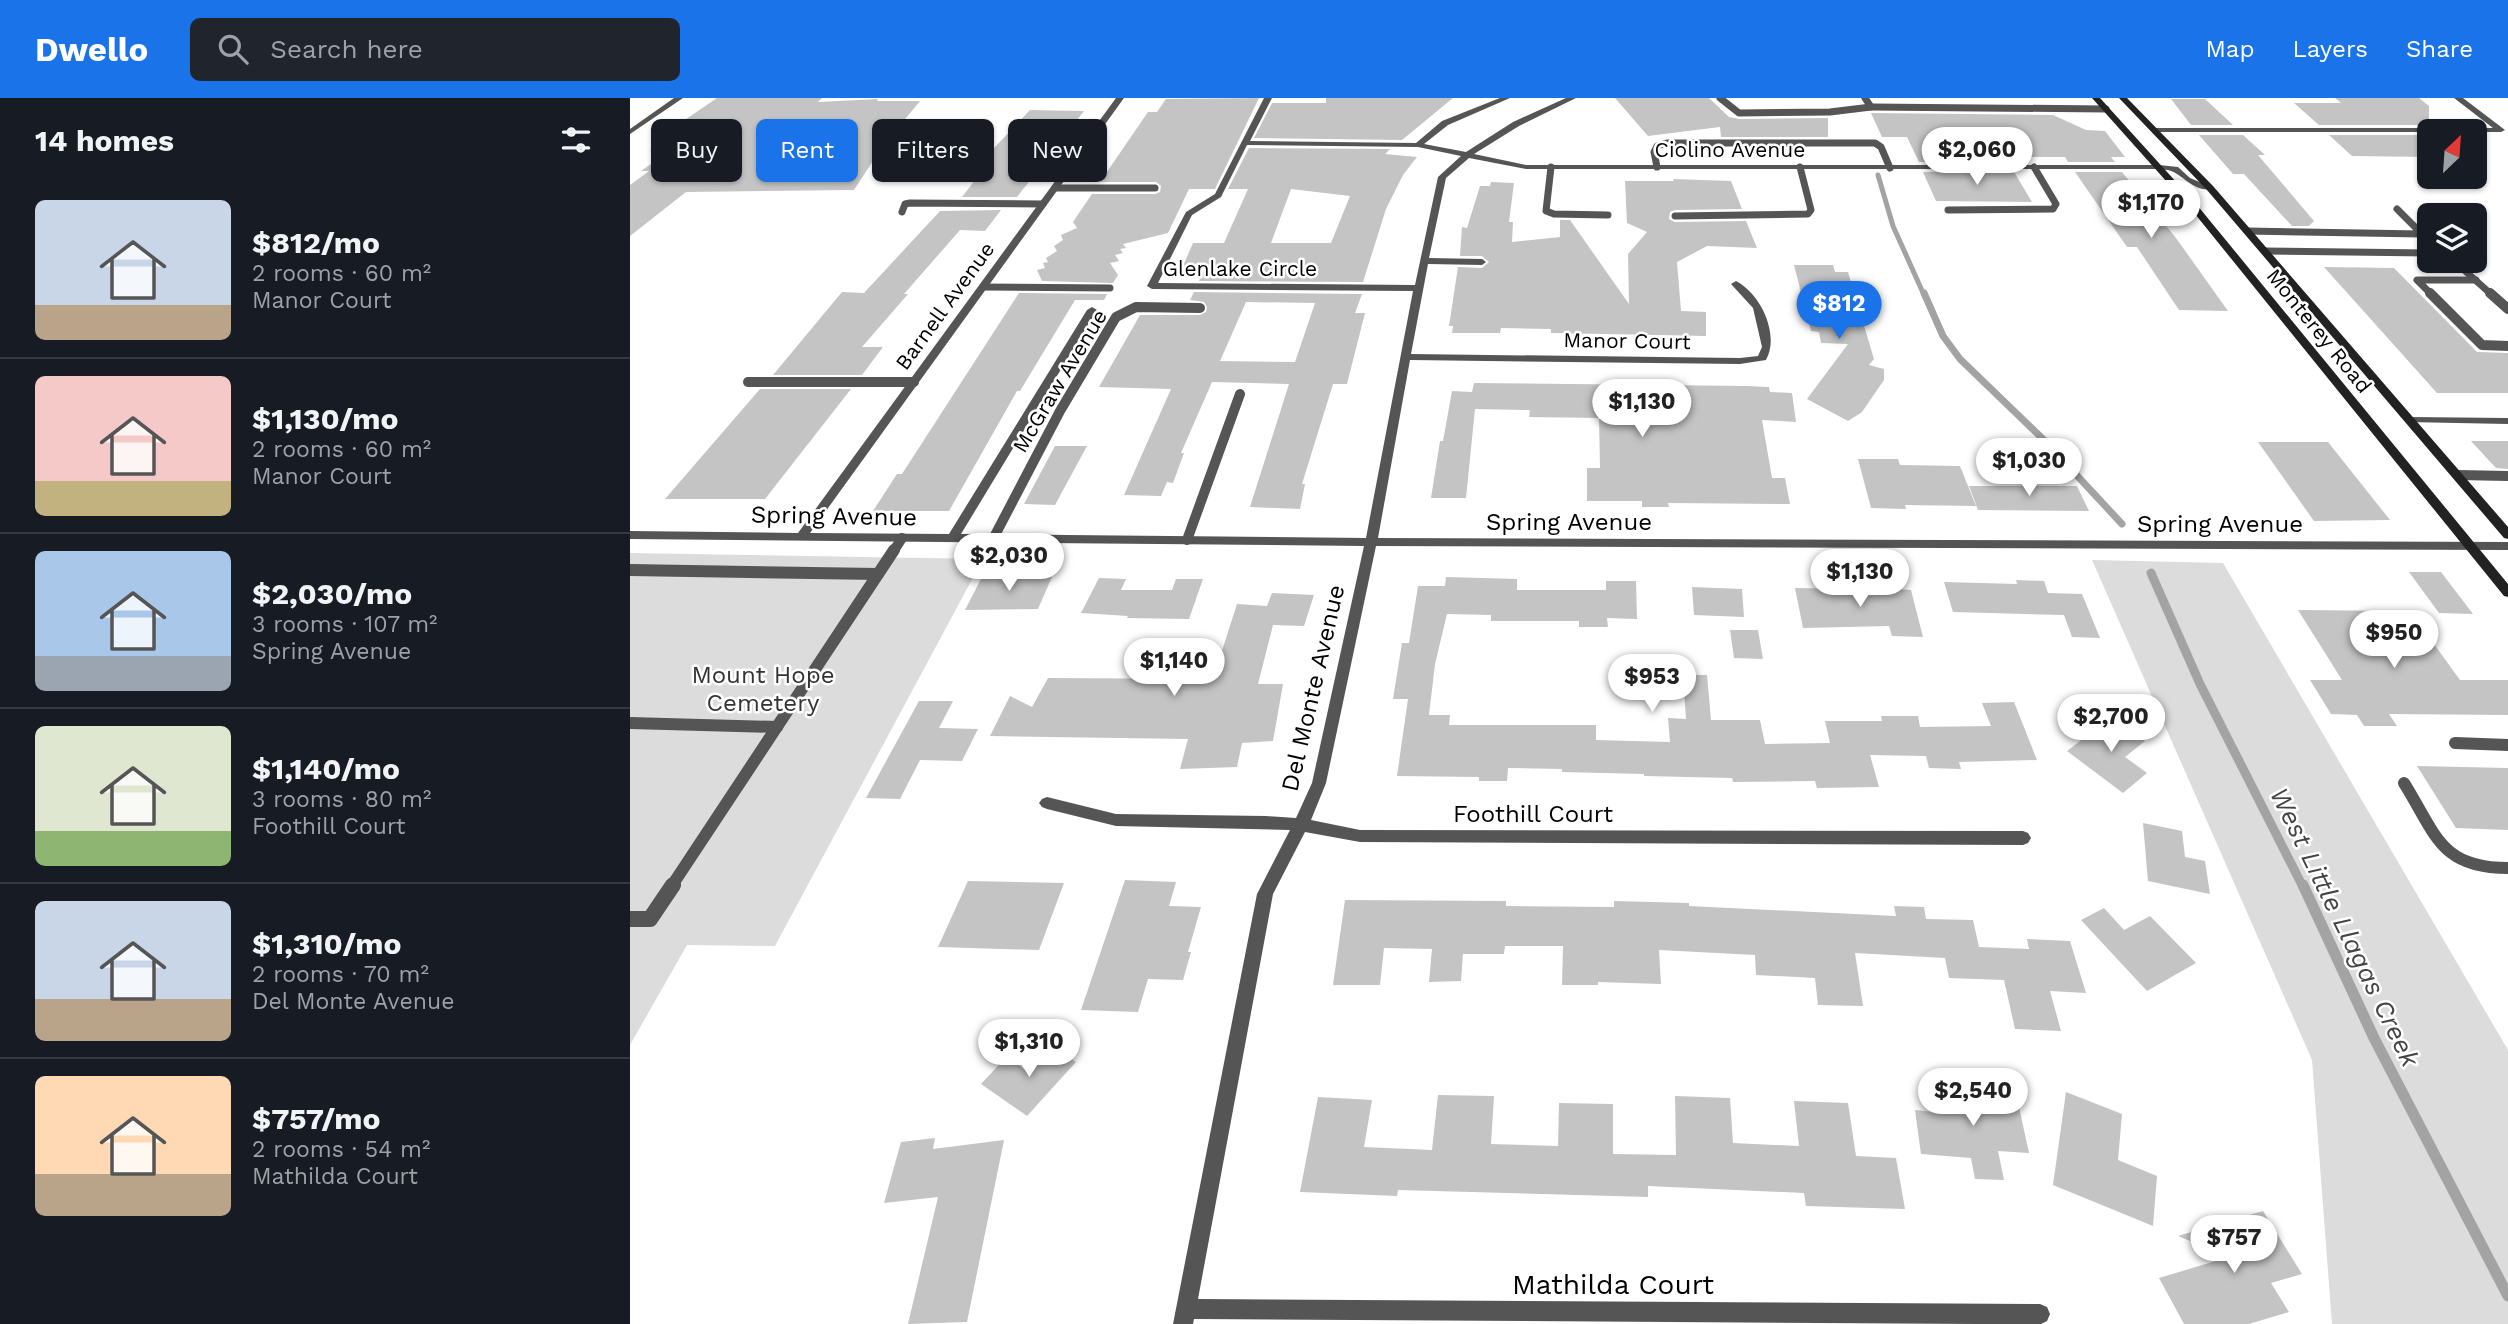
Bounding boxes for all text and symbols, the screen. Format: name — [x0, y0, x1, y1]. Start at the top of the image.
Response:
search box — [190, 18, 680, 81]
text: Dwello — [35, 30, 148, 69]
icon: search — [214, 30, 252, 68]
text: Search here — [270, 34, 423, 64]
text: Map — [2206, 35, 2254, 63]
text: Layers — [2292, 35, 2368, 63]
text: Share — [2406, 35, 2473, 63]
chip: Buy — [651, 119, 742, 182]
chip: Rent — [756, 119, 858, 182]
chip: Filters — [872, 119, 994, 182]
chip: New — [1008, 119, 1107, 182]
north arrow — [2417, 119, 2487, 189]
map controls — [2417, 119, 2487, 273]
icon: filters — [557, 121, 595, 159]
text: 14 homes — [35, 123, 174, 158]
pin: $2,060 — [1920, 127, 2034, 187]
text: $2,060 — [1938, 136, 2016, 163]
street label: Ciolino Avenue — [1655, 137, 1805, 162]
pin: $1,170 — [2094, 180, 2208, 240]
text: $1,170 — [2117, 189, 2185, 216]
button: layers — [2417, 203, 2487, 273]
text: $812/mo — [252, 225, 380, 260]
icon: home — [91, 228, 175, 312]
street label: Barnell Avenue — [890, 237, 999, 375]
street label: Glenlake Circle — [1163, 256, 1317, 281]
text: 2 rooms · 60 m² — [252, 260, 431, 287]
street label: Monterey Road — [2262, 263, 2377, 398]
pin: $812 — [1798, 282, 1880, 341]
text: Manor Court — [252, 287, 391, 314]
text: $812 — [1813, 290, 1865, 317]
street label: McGraw Avenue — [1007, 305, 1112, 457]
street label: Manor Court — [1563, 327, 1691, 354]
pin: $1,130 — [1585, 380, 1699, 439]
text: $1,130 — [1608, 388, 1676, 415]
text: $1,130/mo — [252, 401, 398, 436]
icon: home — [91, 404, 175, 488]
text: 2 rooms · 60 m² — [252, 436, 431, 463]
pin: $1,030 — [1972, 438, 2086, 498]
text: $1,030 — [1992, 447, 2066, 474]
text: Manor Court — [252, 463, 391, 490]
street label: Spring Avenue — [751, 501, 917, 531]
street label: Spring Avenue — [1486, 508, 1652, 536]
street label: Spring Avenue — [2137, 510, 2303, 538]
pin: $2,030 — [952, 533, 1066, 593]
text: $2,030 — [970, 542, 1048, 569]
pin: $1,130 — [1803, 550, 1917, 609]
text: $1,130 — [1826, 558, 1894, 585]
text: $2,030/mo — [252, 576, 412, 611]
icon: home — [91, 579, 175, 663]
street label: Del Monte Avenue — [1276, 582, 1350, 794]
pin: $950 — [2353, 610, 2435, 670]
text: 3 rooms · 107 m² — [252, 611, 438, 638]
text: $950 — [2366, 619, 2423, 646]
text: Spring Avenue — [252, 638, 411, 665]
pin: $1,140 — [1117, 638, 1231, 698]
text: $1,140 — [1140, 647, 1208, 674]
pin: $953 — [1611, 654, 1693, 714]
park label: Mount Hope Cemetery — [691, 661, 835, 717]
text: $953 — [1624, 663, 1680, 690]
pin: $2,700 — [2054, 694, 2168, 754]
text: $2,700 — [2073, 703, 2149, 730]
text: $1,140/mo — [252, 751, 400, 786]
icon: home — [91, 754, 175, 838]
water label: West Little Llagas Creek — [2264, 782, 2426, 1072]
text: 3 rooms · 80 m² — [252, 786, 431, 813]
street label: Foothill Court — [1453, 800, 1613, 828]
text: Foothill Court — [252, 813, 405, 840]
text: $1,310/mo — [252, 926, 401, 961]
icon: home — [91, 929, 175, 1013]
text: 2 rooms · 70 m² — [252, 961, 429, 988]
text: Del Monte Avenue — [252, 988, 454, 1015]
pin: $1,310 — [972, 1020, 1086, 1079]
text: $1,310 — [994, 1028, 1064, 1055]
pin: $2,540 — [1916, 1068, 2030, 1128]
text: $2,540 — [1934, 1077, 2012, 1104]
text: $757/mo — [252, 1101, 381, 1136]
icon: home — [91, 1104, 175, 1188]
text: 2 rooms · 54 m² — [252, 1136, 430, 1163]
text: Mathilda Court — [252, 1163, 418, 1190]
pin: $757 — [2193, 1216, 2275, 1275]
text: $757 — [2206, 1224, 2262, 1251]
street label: Mathilda Court — [1512, 1268, 1714, 1301]

